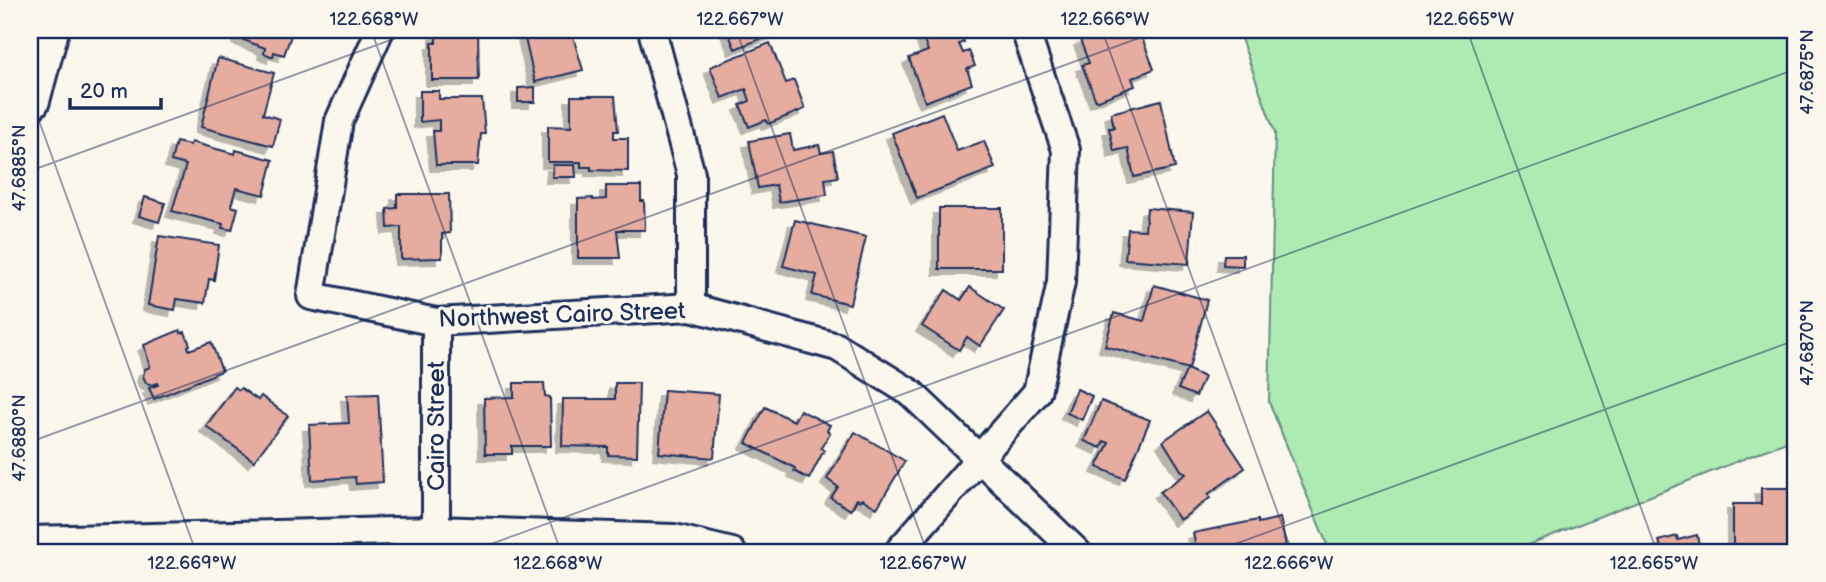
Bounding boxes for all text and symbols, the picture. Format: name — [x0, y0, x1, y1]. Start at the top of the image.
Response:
text: 122.668°W — [330, 9, 419, 30]
text: 122.667°W — [696, 9, 784, 30]
text: 122.666°W — [1060, 9, 1150, 30]
text: 122.665°W — [1426, 9, 1515, 30]
text: 47.6875°N — [1797, 29, 1818, 115]
scale bar — [70, 66, 161, 110]
text: 20 m — [80, 79, 128, 104]
text: 47.6885°N — [9, 124, 30, 212]
street label: Northwest Cairo Street — [438, 296, 687, 334]
text: 47.6870°N — [1797, 300, 1818, 386]
street label: Cairo Street — [422, 360, 451, 491]
text: 47.6880°N — [9, 394, 30, 482]
text: 122.669°W — [148, 553, 237, 574]
text: 122.668°W — [514, 553, 603, 574]
text: 122.667°W — [879, 553, 967, 574]
text: 122.666°W — [1244, 553, 1334, 574]
text: 122.665°W — [1610, 553, 1699, 574]

